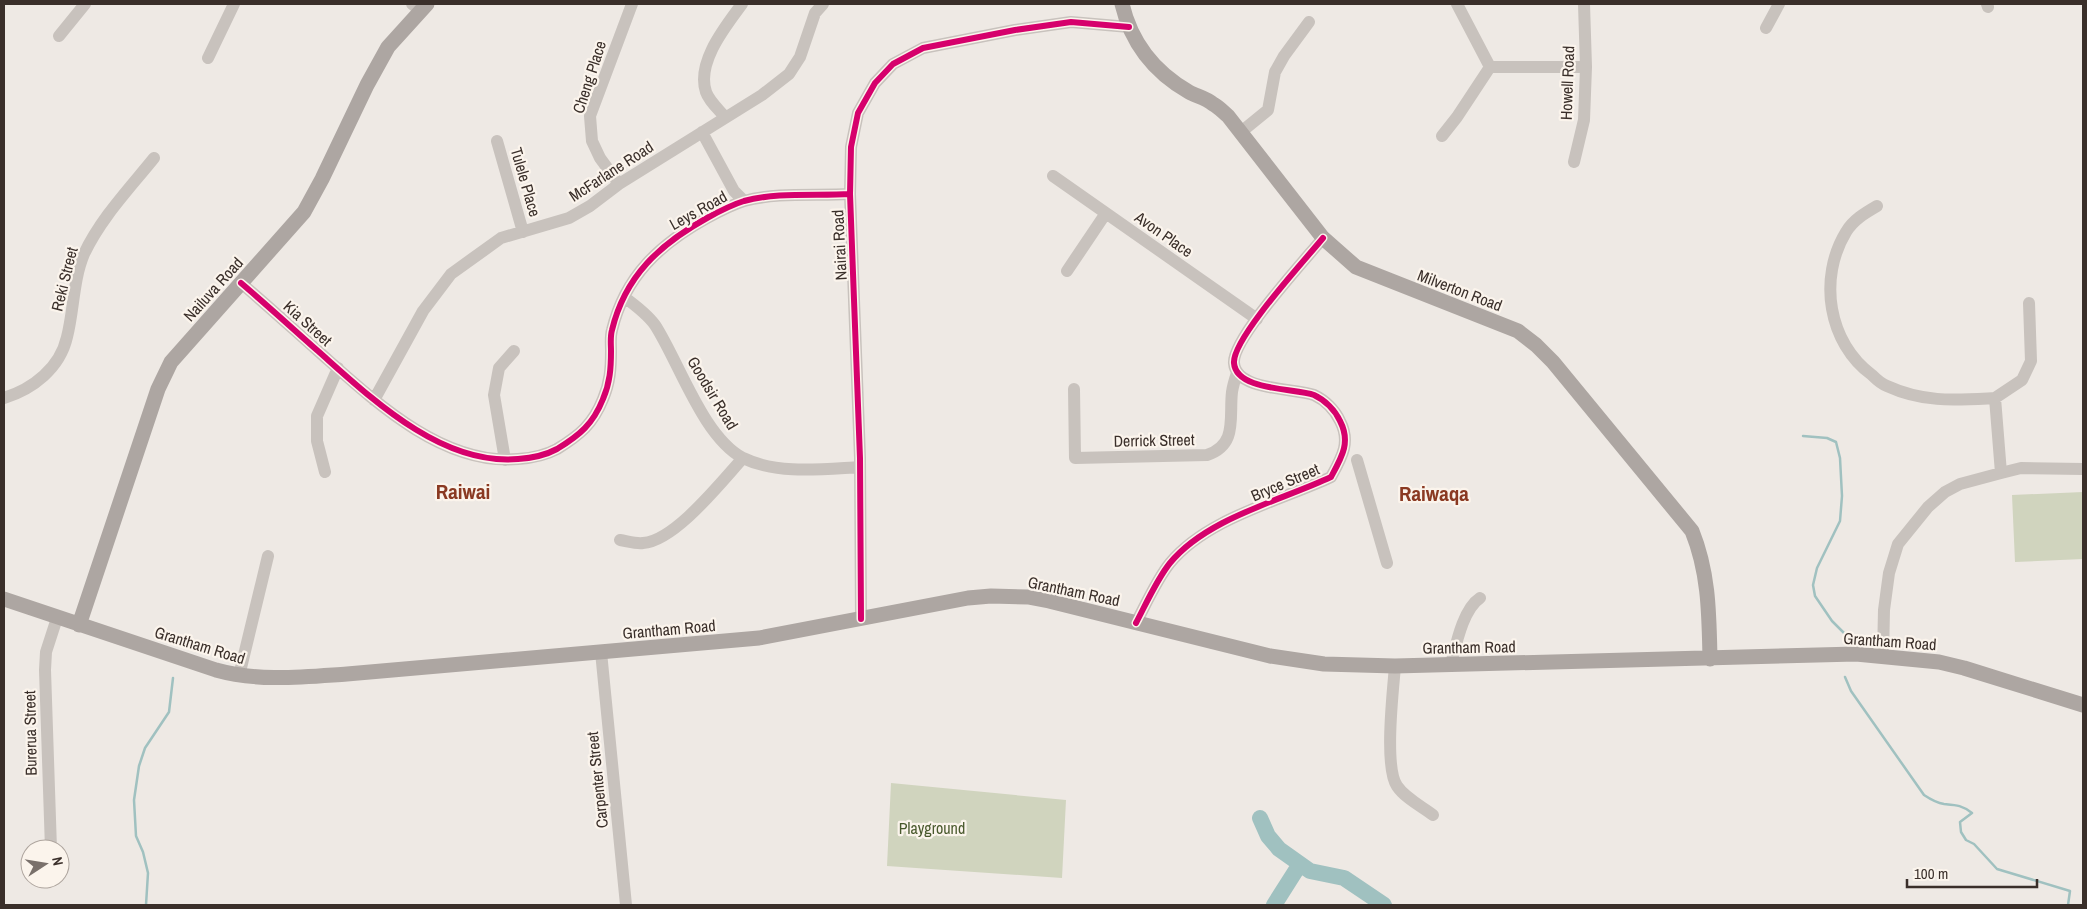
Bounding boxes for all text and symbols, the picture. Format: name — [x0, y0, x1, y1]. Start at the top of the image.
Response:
street label: Cheng Place — [567, 38, 611, 116]
street label: Howell Road — [1555, 45, 1579, 121]
street label: McFarlane Road — [565, 136, 657, 206]
street label: Tulele Place — [506, 145, 546, 219]
street label: Leys Road — [665, 185, 731, 235]
street label: Avon Place — [1130, 205, 1197, 262]
street label: Nairai Road — [826, 209, 852, 281]
street label: Reki Street — [45, 244, 83, 314]
street label: Nailuva Road — [178, 252, 248, 326]
street label: Milverton Road — [1415, 264, 1505, 316]
street label: Kia Street — [279, 295, 337, 351]
street label: Goodsir Road — [683, 352, 743, 434]
street label: Derrick Street — [1113, 428, 1195, 452]
street label: Bryce Street — [1247, 458, 1323, 506]
district label: Raiwai — [436, 477, 490, 506]
district label: Raiwaqa — [1399, 479, 1469, 508]
street label: Grantham Road — [1026, 571, 1122, 611]
street label: Grantham Road — [622, 614, 716, 644]
street label: Grantham Road — [152, 621, 248, 669]
street label: Grantham Road — [1843, 627, 1937, 655]
street label: Grantham Road — [1422, 635, 1516, 659]
street label: Burerua Street — [18, 690, 42, 776]
street label: Carpenter Street — [581, 730, 613, 829]
park label: Playground — [899, 817, 965, 839]
north arrow — [20, 839, 70, 889]
text: N — [48, 855, 67, 867]
scale bar — [1907, 856, 2037, 888]
text: 100 m — [1914, 863, 1948, 884]

